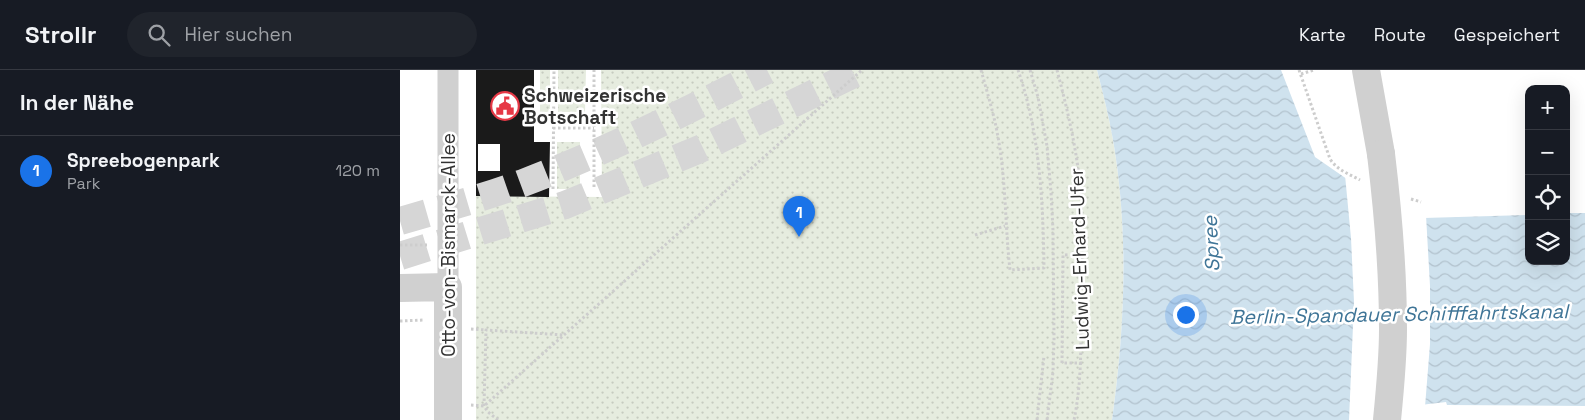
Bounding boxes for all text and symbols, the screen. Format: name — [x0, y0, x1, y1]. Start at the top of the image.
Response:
search box — [127, 12, 477, 57]
text: Strollr — [25, 19, 97, 50]
icon: search — [145, 21, 173, 49]
text: Hier suchen — [185, 22, 293, 47]
text: Karte — [1299, 23, 1346, 46]
text: Route — [1374, 23, 1426, 46]
text: Gespeichert — [1454, 23, 1560, 46]
place label: Schweizerische Botschaft — [524, 83, 666, 130]
map controls — [1525, 85, 1570, 265]
button: + — [1525, 85, 1570, 130]
text: In der Nähe — [20, 89, 134, 116]
public building icon: Schweizerische Botschaft — [490, 91, 520, 121]
button: − — [1525, 130, 1570, 175]
street label: Otto-von-Bismarck-Allee — [436, 133, 461, 357]
text: Spreebogenpark — [67, 148, 220, 173]
text: 1 — [32, 160, 40, 181]
text: 120 m — [336, 160, 380, 181]
street label: Ludwig-Erhard-Ufer — [1064, 168, 1095, 350]
text: Park — [67, 173, 100, 194]
button: locate — [1525, 175, 1570, 220]
pin: 1 — [783, 196, 815, 237]
water label: Spree — [1196, 214, 1225, 273]
button: layers — [1525, 220, 1570, 265]
water label: Berlin-Spandauer Schifffahrtskanal — [1230, 298, 1570, 330]
your location — [1173, 302, 1199, 328]

